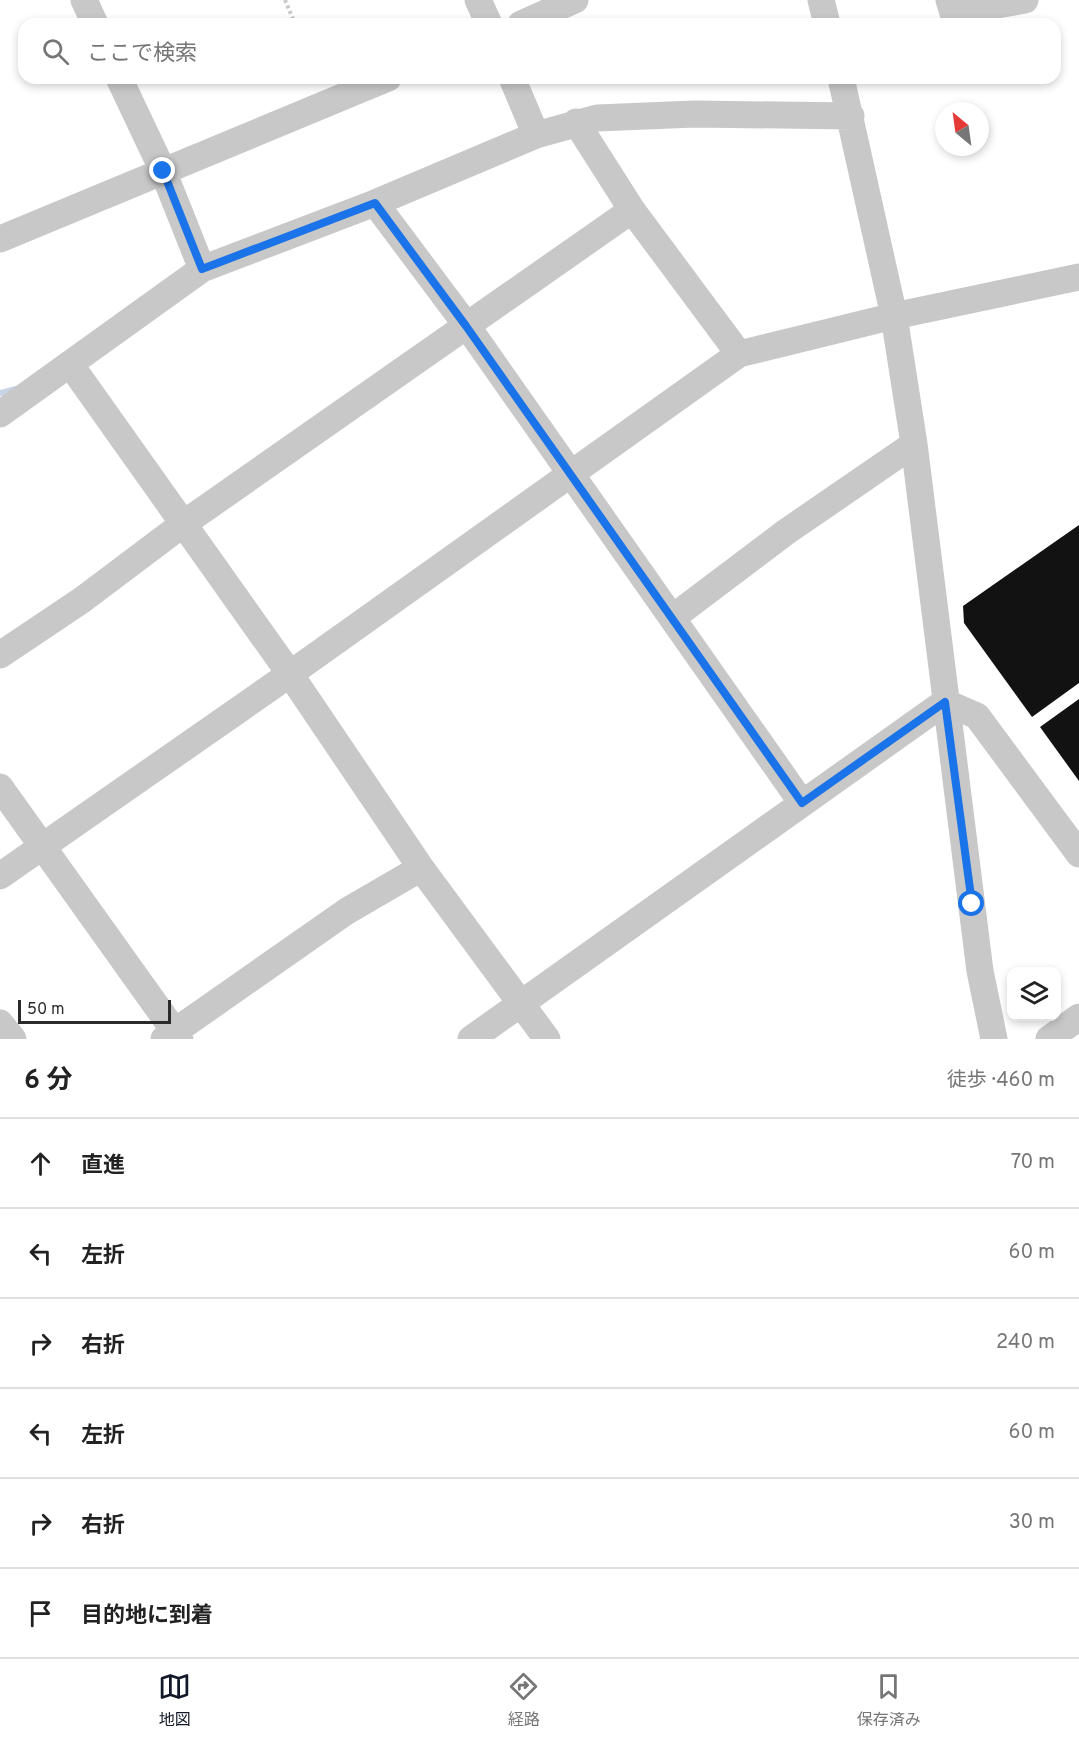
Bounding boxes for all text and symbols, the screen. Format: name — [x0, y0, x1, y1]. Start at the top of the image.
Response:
search box — [18, 18, 1061, 84]
icon: search — [39, 35, 72, 68]
text: ここで検索 — [87, 41, 197, 68]
north arrow — [935, 102, 989, 156]
route end — [149, 157, 175, 183]
route start — [958, 890, 984, 916]
map controls — [1007, 967, 1061, 1021]
button: layers — [1007, 967, 1061, 1021]
scale bar — [18, 997, 171, 1025]
text: 50 m — [27, 1000, 65, 1020]
text: 6 分 — [24, 1065, 72, 1098]
text: 徒歩 · 460 m — [947, 1068, 1055, 1094]
icon: ahead — [24, 1147, 57, 1180]
text: 70 m — [1011, 1150, 1055, 1176]
text: 直進 — [81, 1153, 125, 1180]
icon: left — [24, 1237, 57, 1270]
text: 60 m — [1009, 1240, 1055, 1266]
text: 左折 — [81, 1243, 125, 1270]
icon: right — [24, 1327, 57, 1360]
text: 240 m — [996, 1330, 1055, 1356]
text: 右折 — [81, 1333, 125, 1360]
icon: left — [24, 1417, 57, 1450]
text: 60 m — [1009, 1420, 1055, 1446]
text: 左折 — [81, 1423, 125, 1450]
icon: right — [24, 1507, 57, 1540]
text: 30 m — [1009, 1510, 1055, 1536]
text: 右折 — [81, 1513, 125, 1540]
icon: arrive — [24, 1597, 57, 1630]
text: 目的地に到着 — [81, 1603, 213, 1630]
tab: 地図 — [158, 1670, 191, 1731]
tab: 経路 — [507, 1670, 540, 1731]
tab: 保存済み — [857, 1670, 921, 1731]

